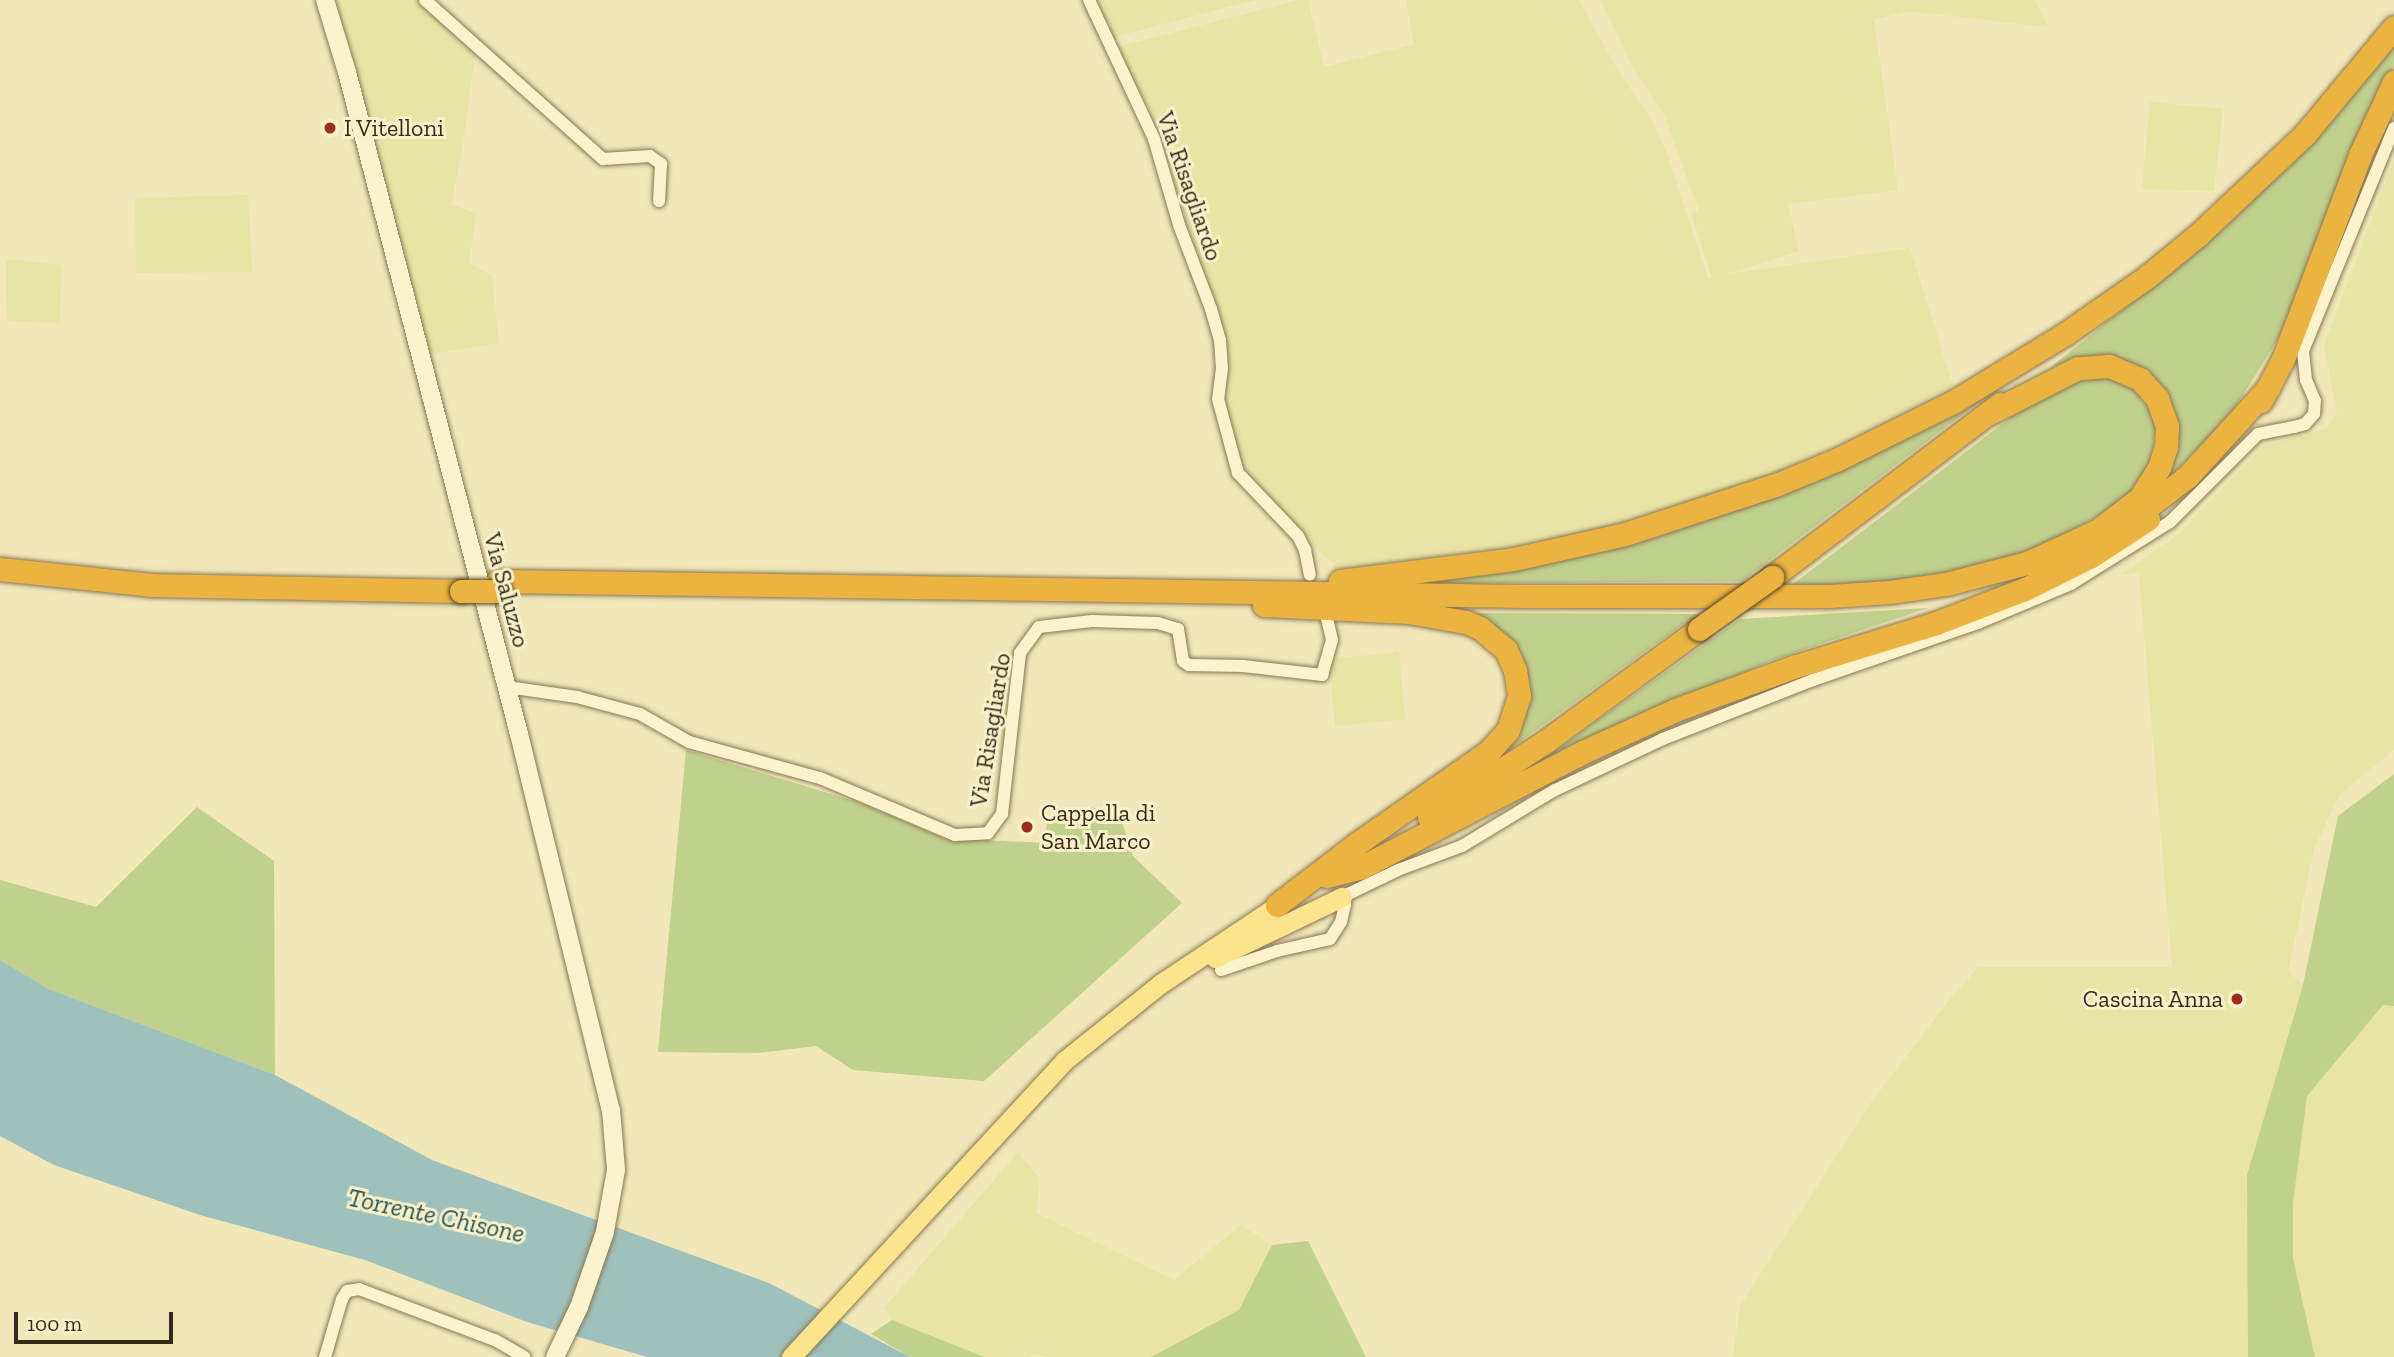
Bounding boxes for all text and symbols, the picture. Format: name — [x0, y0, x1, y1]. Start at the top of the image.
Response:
street label: Via Risagliardo — [1151, 108, 1229, 264]
place label: I Vitelloni — [344, 114, 445, 142]
marker: I Vitelloni — [322, 120, 338, 136]
street label: Via Saluzzo — [478, 529, 536, 651]
street label: Via Risagliardo — [964, 651, 1016, 809]
place label: Cappella di San Marco — [1041, 799, 1155, 855]
marker: Cappella di San Marco — [1019, 819, 1035, 835]
place label: Cascina Anna — [2082, 985, 2223, 1013]
marker: Cascina Anna — [2229, 991, 2245, 1007]
water label: Torrente Chisone — [345, 1182, 527, 1250]
scale bar — [18, 1298, 177, 1342]
text: 100 m — [27, 1311, 82, 1336]

